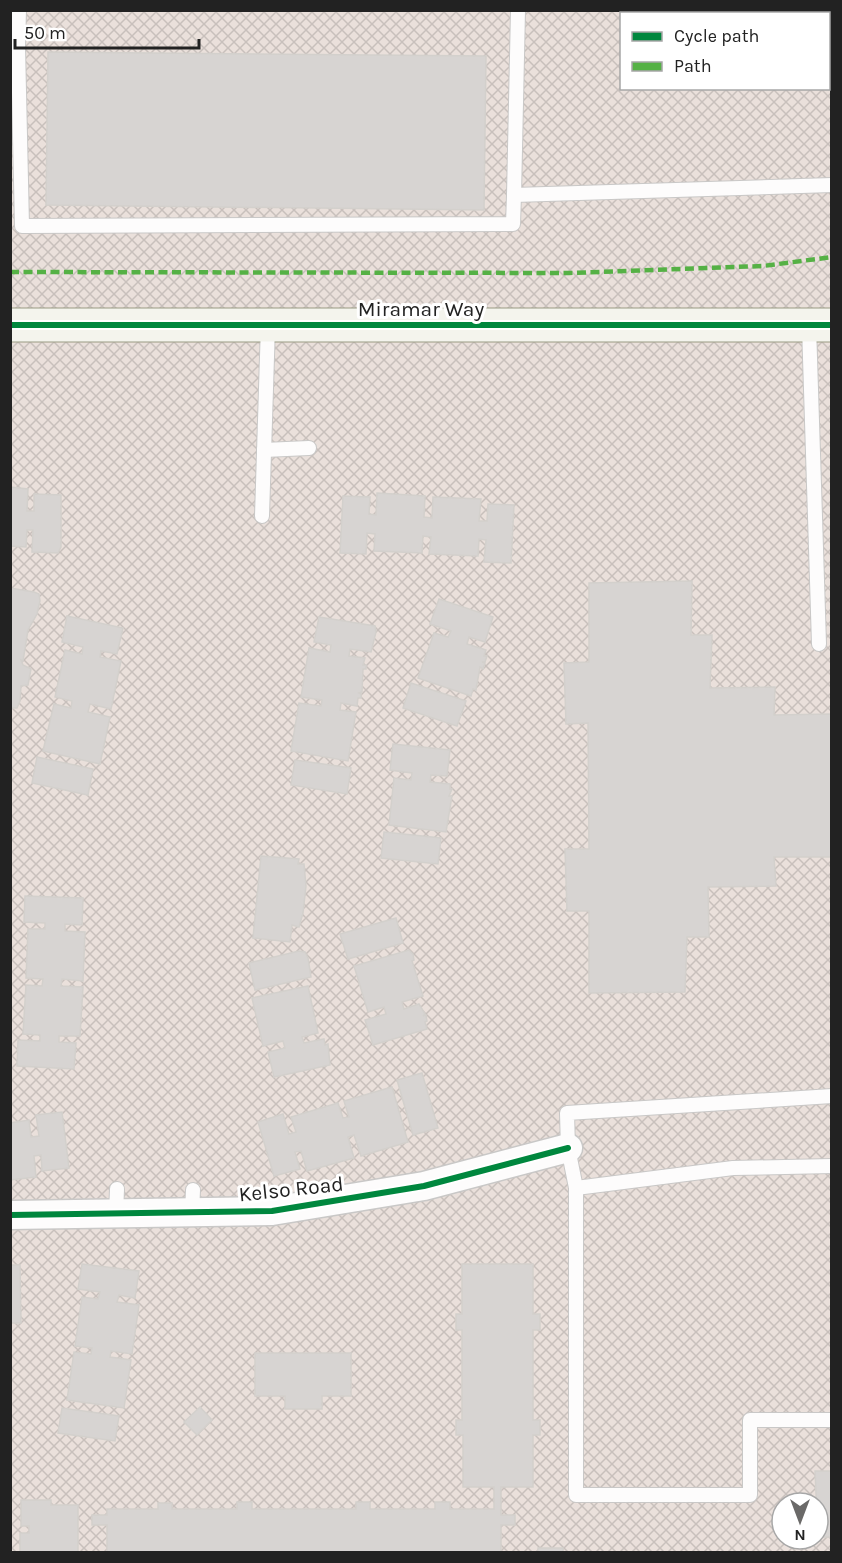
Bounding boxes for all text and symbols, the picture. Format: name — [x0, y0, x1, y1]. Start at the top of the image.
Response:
scale bar — [15, 12, 200, 50]
legend — [620, 12, 830, 90]
text: 50 m — [24, 22, 66, 44]
text: Cycle path — [674, 25, 759, 47]
text: Path — [674, 55, 712, 77]
street label: Miramar Way — [358, 297, 484, 321]
street label: Kelso Road — [237, 1172, 345, 1206]
north arrow — [770, 1491, 830, 1551]
text: N — [794, 1526, 806, 1545]

